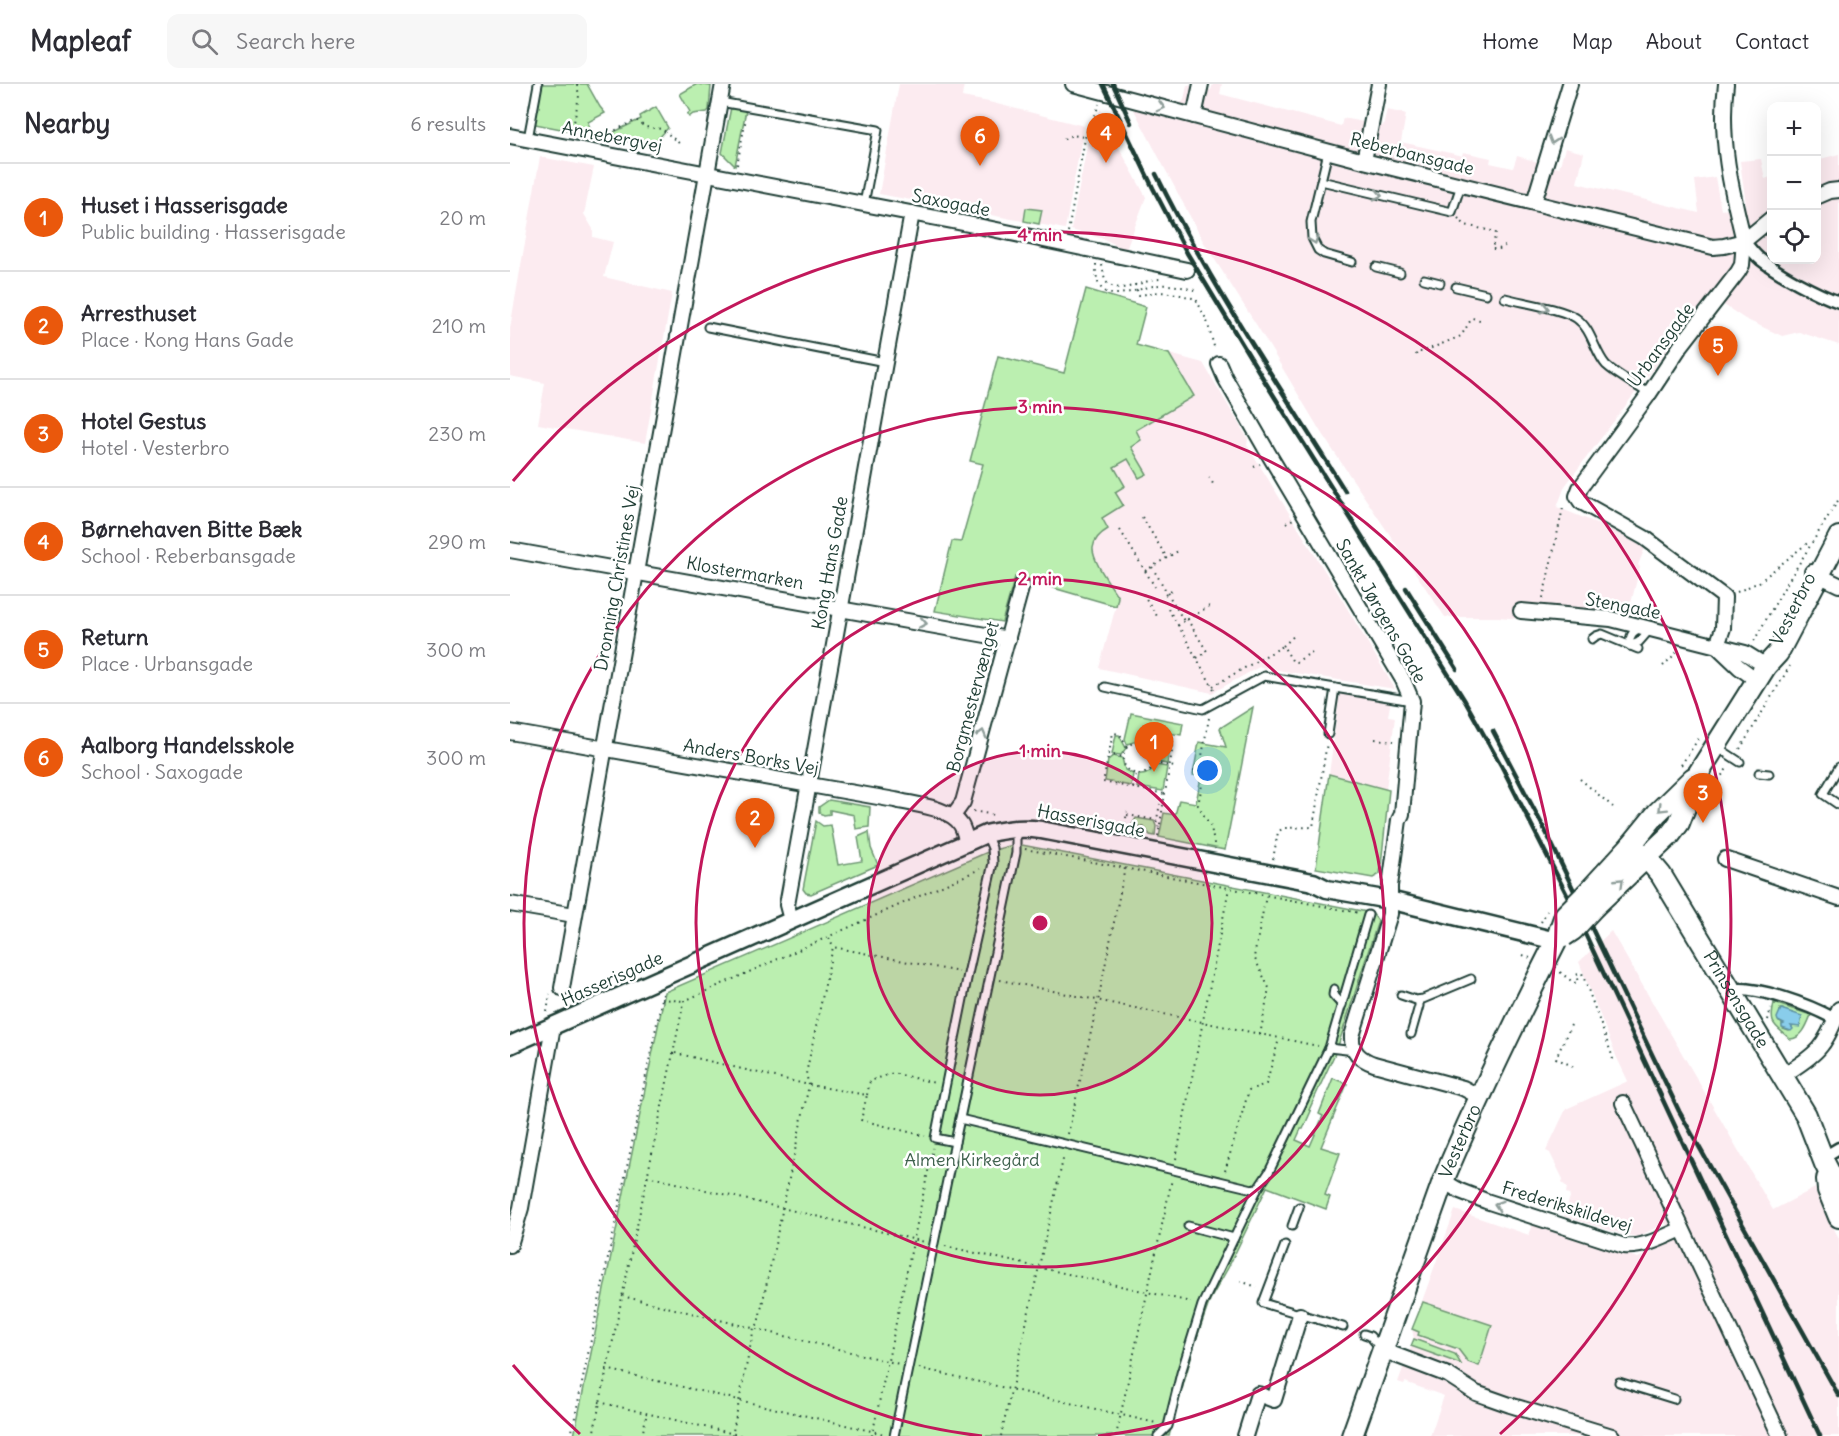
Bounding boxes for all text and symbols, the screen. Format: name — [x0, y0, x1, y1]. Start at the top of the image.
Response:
search box — [167, 14, 587, 68]
text: Mapleaf — [30, 23, 131, 59]
icon: search — [188, 25, 221, 58]
text: Search here — [236, 27, 355, 55]
text: Home — [1482, 28, 1539, 55]
text: Map — [1572, 28, 1613, 55]
text: About — [1646, 28, 1702, 55]
text: Contact — [1735, 28, 1809, 55]
one-way arrow — [1155, 99, 1165, 112]
map controls — [1767, 102, 1821, 264]
button: + — [1767, 102, 1821, 156]
text: Nearby — [24, 107, 110, 140]
text: 6 results — [410, 111, 486, 136]
pin: 4 — [1086, 113, 1126, 163]
street label: Annebergvej — [560, 116, 664, 157]
pin: 6 — [960, 116, 1000, 166]
street label: Reberbansgade — [1348, 127, 1477, 180]
one-way arrow — [1548, 134, 1560, 145]
button: − — [1767, 156, 1821, 210]
street label: Saxogade — [910, 184, 992, 221]
one-way arrow — [1373, 187, 1383, 200]
text: Huset i Hasserisgade — [81, 191, 288, 219]
text: 1 — [40, 205, 47, 230]
text: 20 m — [440, 205, 486, 230]
button: locate — [1767, 210, 1821, 264]
text: Public building · Hasserisgade — [81, 219, 346, 244]
text: 4 min — [1018, 223, 1063, 246]
one-way arrow — [1307, 234, 1319, 245]
street label: Urbansgade — [1622, 298, 1699, 391]
text: Arresthuset — [81, 299, 196, 327]
one-way arrow — [1540, 301, 1550, 314]
text: 2 — [38, 313, 49, 338]
text: 210 m — [432, 313, 486, 338]
pin: 5 — [1698, 326, 1738, 376]
text: Place · Kong Hans Gade — [81, 327, 294, 352]
text: 3 min — [1018, 395, 1063, 418]
text: Hotel Gestus — [81, 407, 206, 435]
text: 3 — [38, 421, 49, 446]
text: 230 m — [428, 421, 486, 446]
text: Hotel · Vesterbro — [81, 435, 230, 460]
street label: Dronning Christines Vej — [589, 483, 644, 673]
street label: Kong Hans Gade — [806, 494, 853, 632]
text: Børnehaven Bitte Bæk — [81, 515, 302, 543]
text: 4 — [38, 529, 49, 554]
text: 290 m — [428, 529, 486, 554]
street label: Sankt Jørgens Gade — [1331, 535, 1432, 687]
text: School · Reberbansgade — [81, 543, 296, 568]
street label: Klostermarken — [685, 551, 806, 594]
text: 2 min — [1018, 567, 1063, 590]
street label: Vesterbro — [1764, 569, 1821, 649]
street label: Stengade — [1584, 587, 1663, 624]
one-way arrow — [918, 616, 928, 629]
street label: Borgmestervænget — [941, 619, 1004, 775]
text: Return — [81, 623, 148, 651]
text: 5 — [38, 637, 49, 662]
text: 300 m — [426, 637, 486, 662]
text: Place · Urbansgade — [81, 651, 253, 676]
pin: 1 — [1134, 722, 1174, 772]
one-way arrow — [975, 729, 987, 740]
text: Aalborg Handelsskole — [81, 731, 294, 759]
street label: Anders Borks Vej — [682, 733, 821, 780]
text: 1 min — [1019, 739, 1061, 762]
text: 6 — [38, 745, 49, 770]
text: 300 m — [426, 745, 486, 770]
your location — [1193, 756, 1222, 785]
text: School · Saxogade — [81, 759, 243, 784]
pin: 3 — [1684, 774, 1722, 823]
pin: 2 — [736, 798, 774, 848]
street label: Hasserisgade — [1035, 799, 1147, 842]
one-way arrow — [1659, 801, 1669, 812]
one-way arrow — [1613, 878, 1624, 889]
centre of rings — [1030, 913, 1050, 933]
street label: Hasserisgade — [557, 946, 666, 1011]
street label: Prinsensgade — [1698, 946, 1775, 1052]
street label: Vesterbro — [1433, 1100, 1486, 1182]
park label: Almen Kirkegård — [904, 1148, 1040, 1171]
street label: Frederikskildevej — [1499, 1176, 1635, 1237]
one-way arrow — [1493, 1200, 1504, 1213]

